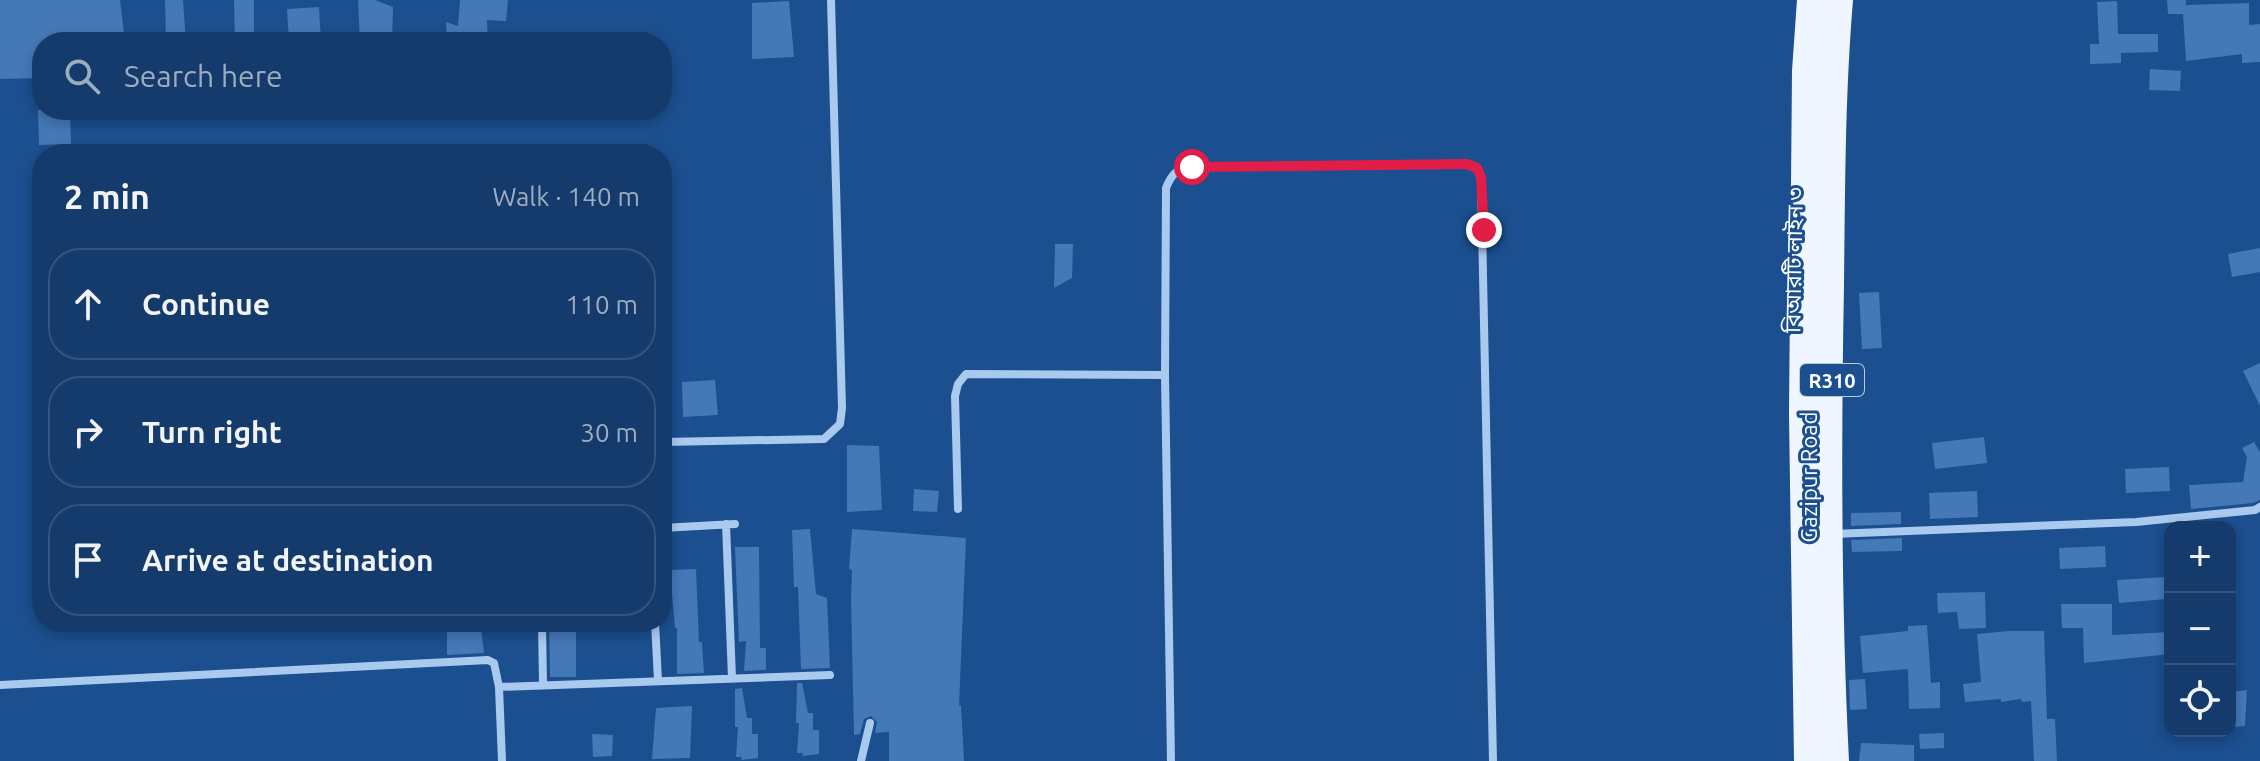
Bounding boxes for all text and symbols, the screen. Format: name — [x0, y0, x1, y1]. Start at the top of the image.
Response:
search box — [32, 32, 672, 120]
icon: search — [60, 54, 104, 98]
text: Search here — [124, 59, 283, 93]
route start — [1174, 149, 1210, 185]
text: 2 min — [64, 177, 150, 215]
text: Walk · 140 m — [492, 182, 640, 211]
street label: বিআরটি লাইন ৩ — [1779, 187, 1807, 334]
route end — [1466, 212, 1502, 248]
icon: ahead — [66, 282, 110, 326]
text: Continue — [142, 287, 270, 321]
text: 110 m — [566, 290, 638, 319]
road number: R310 — [1800, 364, 1864, 396]
icon: right — [66, 410, 110, 454]
street label: Gazipur Road — [1796, 412, 1821, 542]
text: Turn right — [142, 415, 282, 449]
text: 30 m — [580, 418, 638, 447]
map controls — [2164, 521, 2236, 737]
button: + — [2164, 521, 2236, 593]
icon: arrive — [66, 538, 110, 582]
text: Arrive at destination — [142, 543, 434, 577]
button: − — [2164, 593, 2236, 665]
button: locate — [2164, 665, 2236, 737]

